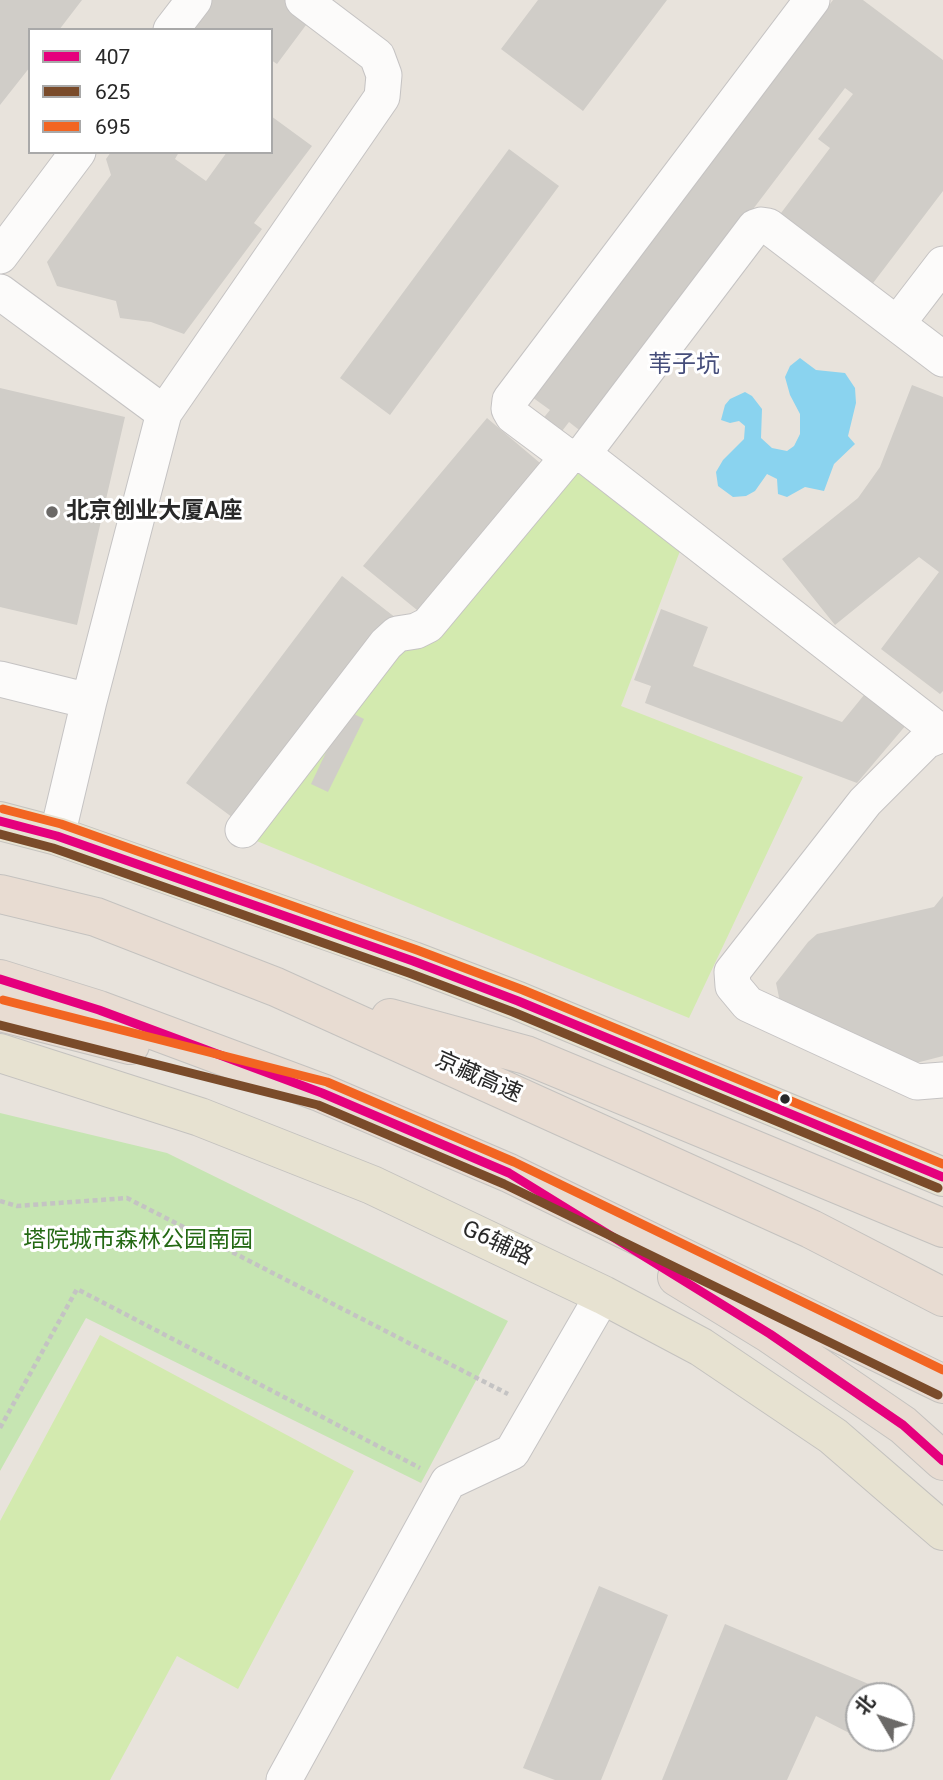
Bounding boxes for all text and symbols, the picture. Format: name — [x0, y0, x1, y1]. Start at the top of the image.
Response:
legend — [28, 28, 273, 154]
text: 407 — [95, 45, 130, 69]
text: 625 — [95, 80, 130, 104]
text: 695 — [95, 115, 130, 139]
district label: 苇子坑 — [648, 352, 720, 380]
place label: 北京创业大厦A座 — [66, 498, 242, 526]
marker: 北京创业大厦A座 — [44, 504, 60, 520]
street label: 京藏高速 — [430, 1047, 526, 1109]
unlabelled marker — [778, 1092, 792, 1106]
street label: G6辅路 — [457, 1216, 537, 1272]
park label: 塔院城市森林公园南园 — [23, 1227, 253, 1255]
north arrow — [845, 1682, 915, 1752]
text: 北 — [850, 1690, 880, 1719]

